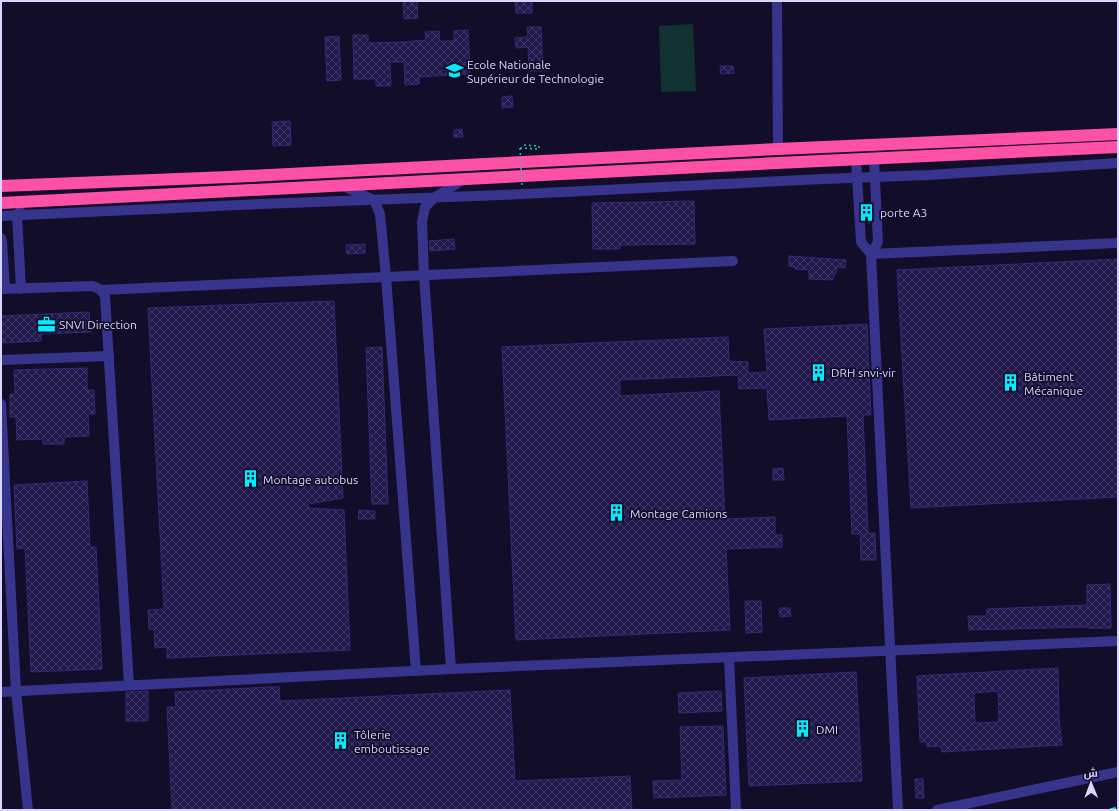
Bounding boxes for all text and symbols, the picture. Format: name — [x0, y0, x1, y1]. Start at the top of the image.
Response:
place label: Ecole Nationale Supérieur de Technologie — [467, 58, 604, 85]
school or university icon: Ecole Nationale Supérieur de Technologie — [444, 61, 464, 81]
building icon: porte A3 — [857, 202, 877, 222]
place label: porte A3 — [880, 206, 927, 219]
office icon: SNVI Direction — [36, 314, 56, 334]
place label: SNVI Direction — [59, 318, 137, 331]
building icon: DRH snvi-vir — [808, 362, 828, 382]
place label: DRH snvi-vir — [831, 366, 896, 379]
place label: Bâtiment Mécanique — [1024, 370, 1083, 397]
building icon: Bâtiment Mécanique — [1001, 373, 1021, 393]
building icon: Montage autobus — [240, 469, 260, 489]
place label: Montage autobus — [263, 473, 358, 486]
building icon: Montage Camions — [607, 503, 627, 523]
place label: Montage Camions — [630, 507, 727, 520]
building icon: DMI — [793, 719, 813, 739]
place label: DMI — [816, 723, 838, 736]
place label: Tôlerie emboutissage — [354, 728, 430, 755]
building icon: Tôlerie emboutissage — [331, 731, 351, 751]
north arrow — [1071, 763, 1111, 803]
text: ش — [1084, 767, 1098, 780]

